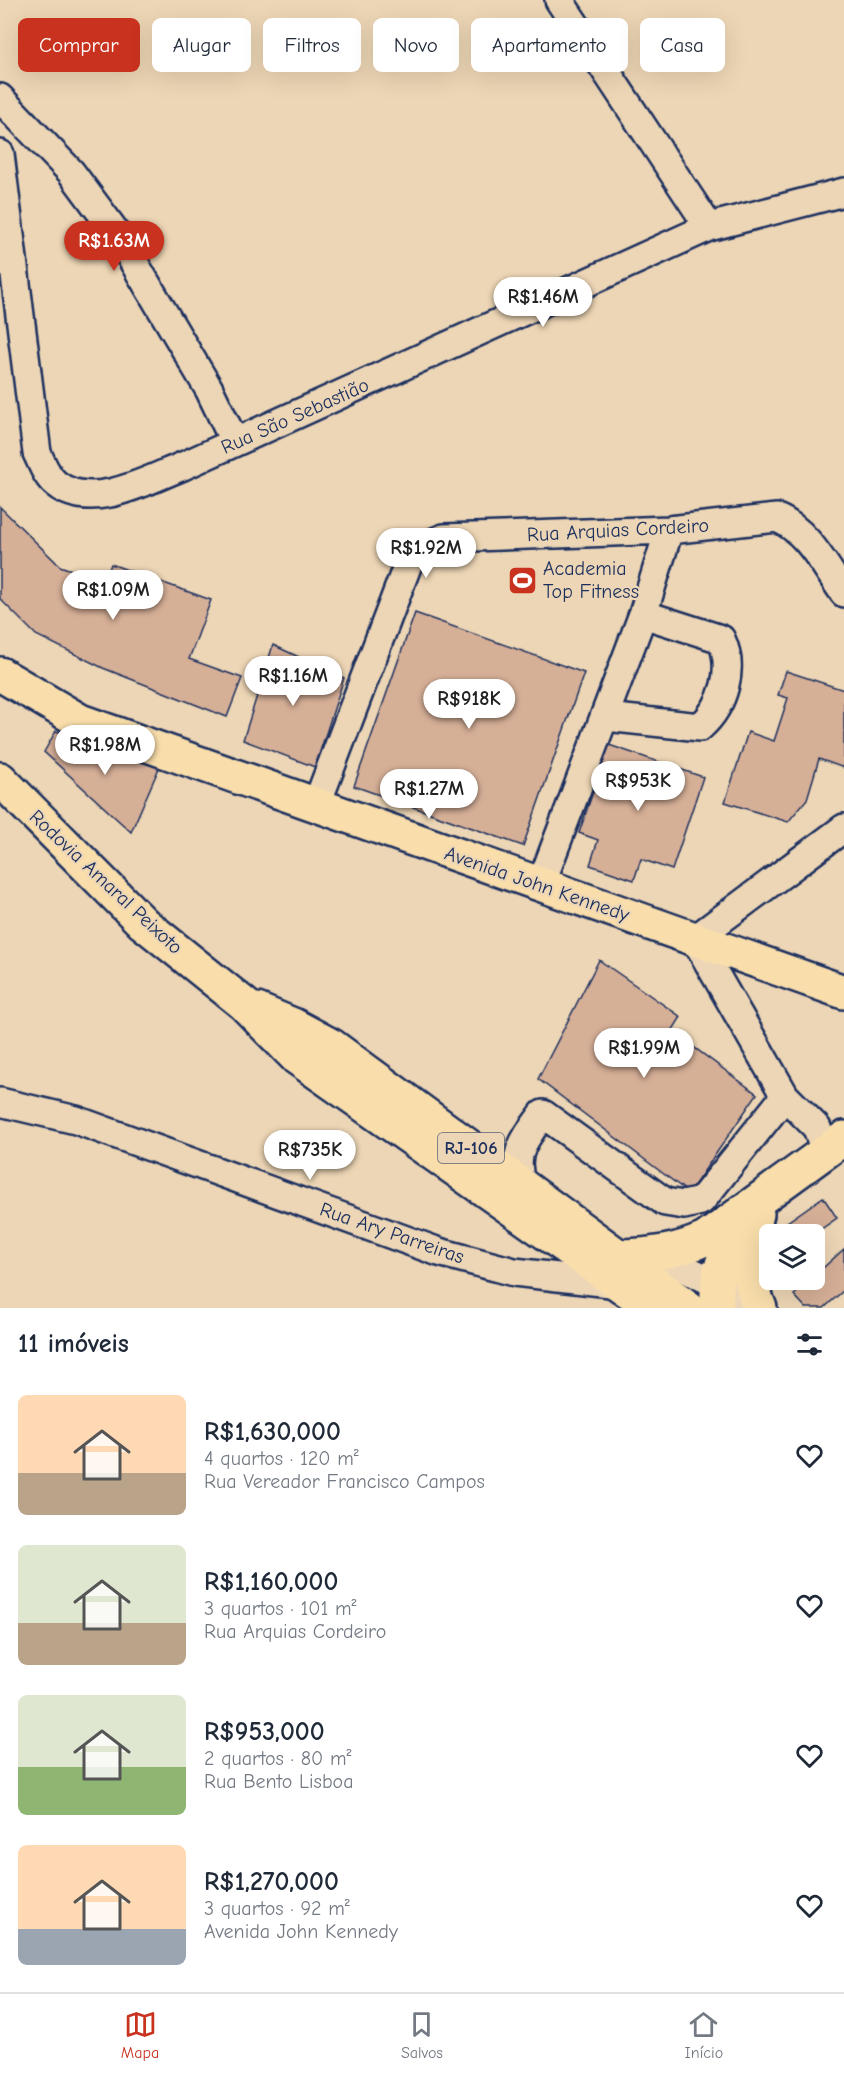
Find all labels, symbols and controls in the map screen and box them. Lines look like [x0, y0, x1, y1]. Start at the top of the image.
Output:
chip: Comprar [18, 18, 140, 72]
chip: Alugar [152, 18, 251, 72]
chip: Filtros [263, 18, 361, 72]
chip: Novo [373, 18, 459, 72]
chip: Apartamento [471, 18, 628, 72]
chip: Casa [640, 18, 725, 72]
pin: R$1.63M [59, 221, 169, 272]
text: R$1.63M [78, 229, 150, 252]
pin: R$1.46M [488, 277, 598, 328]
text: R$1.46M [507, 285, 579, 308]
street label: Rua São Sebastião [218, 373, 372, 459]
street label: Rua Arquias Cordeiro [526, 514, 710, 546]
pin: R$1.92M [371, 528, 481, 579]
text: R$1.92M [390, 536, 462, 559]
place label: Academia Top Fitness [543, 557, 639, 603]
sports icon: Academia Top Fitness [506, 564, 538, 596]
pin: R$1.09M [58, 570, 168, 621]
text: R$1.09M [76, 578, 150, 601]
pin: R$1.16M [238, 656, 348, 707]
text: R$1.16M [258, 664, 328, 687]
pin: R$918K [420, 679, 518, 730]
text: R$918K [437, 687, 501, 710]
pin: R$1.98M [50, 725, 160, 776]
text: R$1.98M [69, 733, 141, 756]
pin: R$953K [589, 761, 687, 812]
pin: R$1.27M [374, 769, 484, 820]
text: R$953K [605, 769, 671, 792]
text: R$1.27M [394, 777, 464, 800]
street label: Rodovia Amaral Peixoto [25, 805, 187, 959]
street label: Avenida John Kennedy [442, 842, 632, 926]
pin: R$1.99M [589, 1028, 699, 1079]
text: R$1.99M [608, 1036, 680, 1059]
pin: R$735K [261, 1130, 359, 1181]
road number: RJ-106 [438, 1133, 504, 1163]
text: R$735K [278, 1138, 342, 1161]
street label: Rua Ary Parreiras [317, 1198, 467, 1268]
map controls [759, 1224, 825, 1290]
button: layers [759, 1224, 825, 1290]
icon: filters [793, 1328, 826, 1361]
text: 11 imóveis [18, 1329, 129, 1359]
text: R$1,630,000 [204, 1417, 341, 1447]
icon: home [66, 1419, 138, 1491]
icon: heart [793, 1439, 826, 1472]
text: 4 quartos · 120 m² [204, 1447, 359, 1470]
text: Rua Vereador Francisco Campos [204, 1470, 485, 1493]
text: R$1,160,000 [204, 1567, 338, 1597]
icon: home [66, 1569, 138, 1641]
icon: heart [793, 1589, 826, 1622]
text: 3 quartos · 101 m² [204, 1597, 357, 1620]
text: Rua Arquias Cordeiro [204, 1620, 386, 1643]
text: R$953,000 [204, 1717, 325, 1747]
icon: home [66, 1719, 138, 1791]
icon: heart [793, 1739, 826, 1772]
text: 2 quartos · 80 m² [204, 1747, 351, 1770]
text: Rua Bento Lisboa [204, 1770, 353, 1793]
text: R$1,270,000 [204, 1867, 339, 1897]
icon: home [66, 1869, 138, 1941]
icon: heart [793, 1889, 826, 1922]
text: 3 quartos · 92 m² [204, 1897, 350, 1920]
text: Avenida John Kennedy [204, 1920, 398, 1943]
tab: Mapa [121, 2008, 159, 2062]
tab: Salvos [401, 2008, 443, 2062]
tab: Início [685, 2008, 723, 2062]

